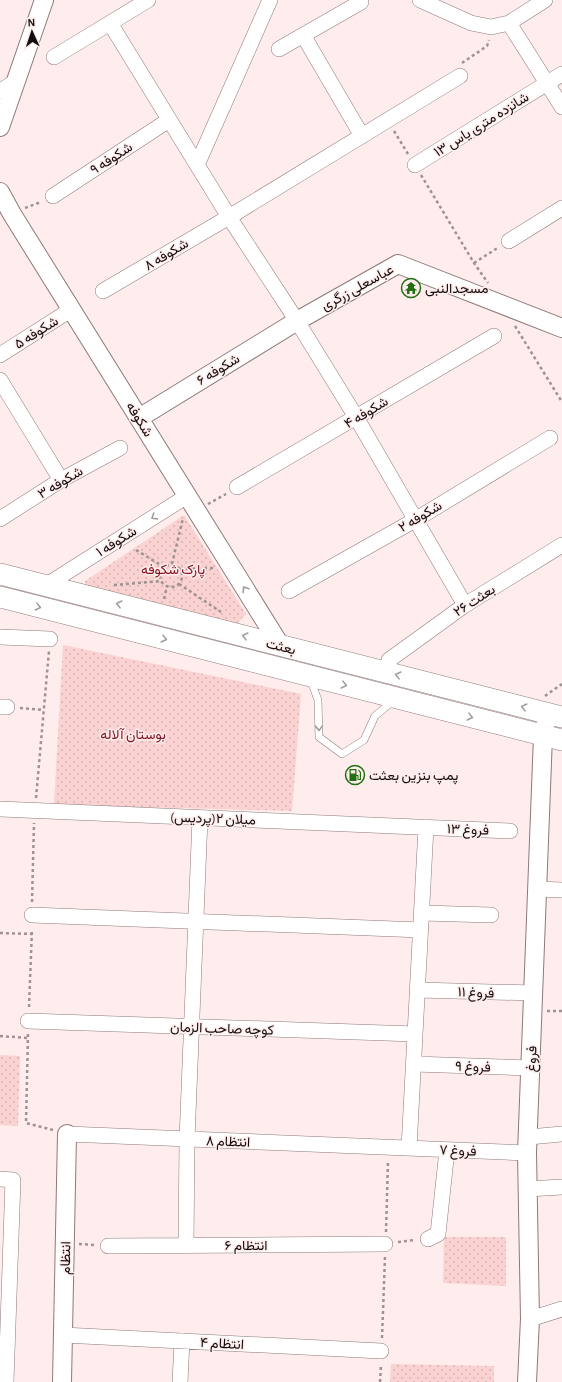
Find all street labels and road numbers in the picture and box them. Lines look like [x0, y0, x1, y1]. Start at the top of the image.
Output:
street label: شانزده متری یاس ۱۳ [432, 90, 532, 160]
street label: شکوفه ۹ [88, 140, 136, 178]
street label: شکوفه ۸ [142, 236, 191, 274]
street label: عباسعلی زرگری [318, 261, 396, 314]
street label: شکوفه ۵ [12, 314, 61, 353]
street label: شکوفه ۶ [195, 352, 243, 389]
street label: شکوفه ۴ [342, 394, 391, 432]
street label: شکوفه [122, 400, 155, 440]
street label: شکوفه ۳ [36, 464, 86, 502]
street label: شکوفه ۲ [396, 499, 445, 536]
street label: شکوفه ۱ [94, 524, 140, 560]
street label: بعثت ۲۶ [451, 582, 498, 620]
street label: بعثت [264, 637, 297, 658]
street label: میلان ۲(پردیس) [170, 811, 256, 829]
street label: فروغ ۱۳ [447, 822, 489, 841]
street label: فروغ ۱۱ [457, 985, 495, 1004]
street label: کوچه صاحب الزمان [170, 1020, 274, 1040]
street label: فروغ [525, 1046, 542, 1073]
street label: فروغ ۹ [455, 1059, 491, 1078]
street label: انتظام ۸ [206, 1134, 250, 1151]
street label: فروغ ۷ [439, 1143, 477, 1162]
street label: انتظام ۶ [225, 1239, 267, 1254]
street label: انتظام [59, 1241, 74, 1275]
street label: انتظام ۴ [200, 1336, 244, 1353]

